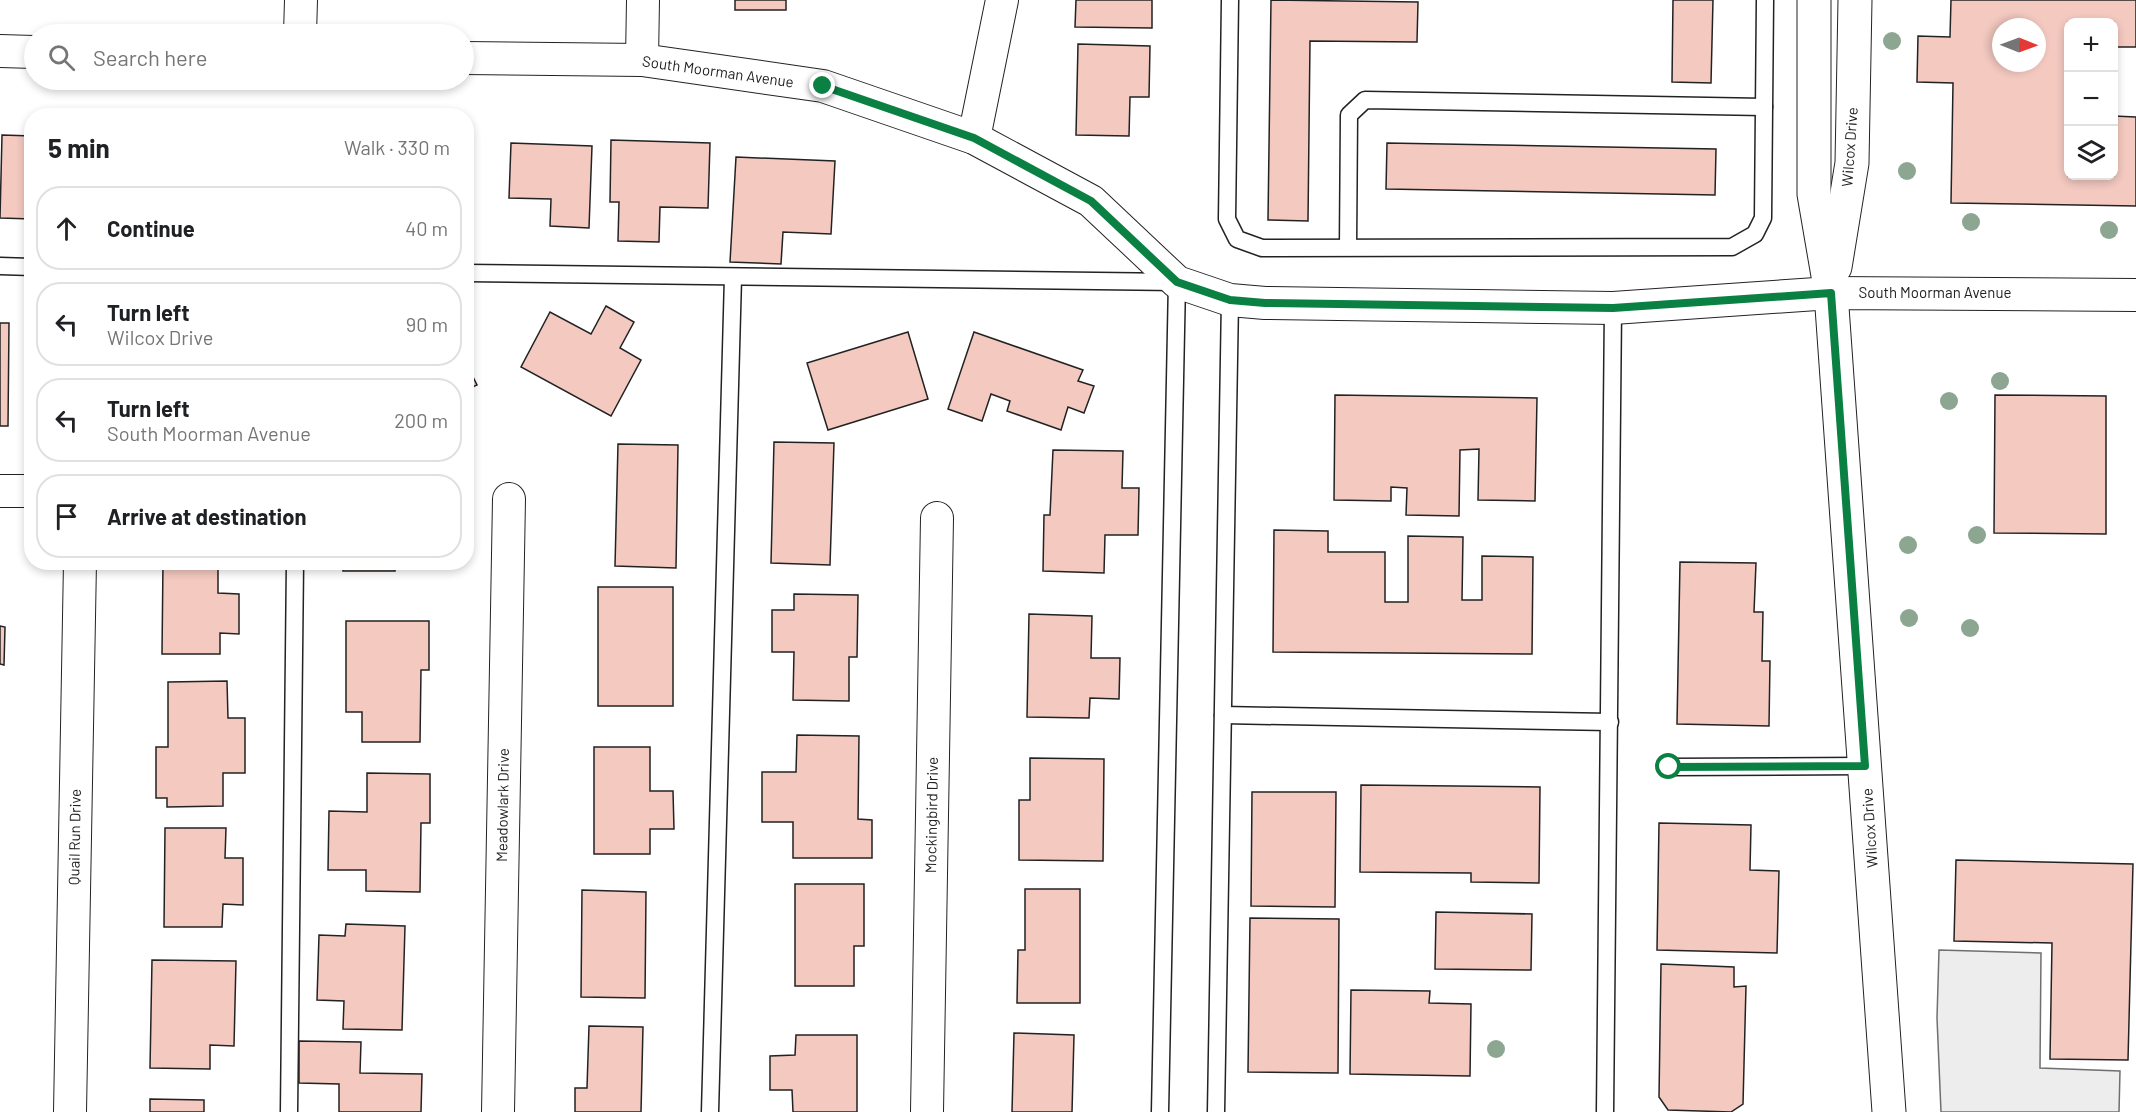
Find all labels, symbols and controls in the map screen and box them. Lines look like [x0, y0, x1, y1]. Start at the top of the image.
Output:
north arrow [1992, 18, 2046, 72]
map controls [2064, 18, 2118, 180]
button: + [2064, 18, 2118, 72]
search box [24, 24, 474, 90]
icon: search [45, 41, 78, 74]
text: Search here [93, 44, 207, 70]
street label: South Moorman Avenue [641, 51, 795, 91]
route end [809, 72, 835, 98]
button: − [2064, 72, 2118, 126]
street label: Wilcox Drive [1837, 107, 1861, 187]
button: layers [2064, 126, 2118, 180]
text: 5 min [48, 132, 110, 163]
text: Walk · 330 m [344, 135, 450, 159]
icon: ahead [50, 212, 83, 245]
text: Continue [107, 215, 195, 241]
text: 40 m [405, 216, 448, 240]
street label: South Moorman Avenue [1859, 283, 2011, 301]
text: Turn left [107, 299, 190, 325]
icon: left [50, 308, 83, 341]
text: 90 m [406, 312, 448, 336]
text: Wilcox Drive [107, 325, 213, 349]
text: Turn left [107, 395, 190, 421]
icon: left [50, 404, 83, 437]
text: 200 m [394, 408, 448, 432]
text: South Moorman Avenue [107, 421, 311, 445]
icon: arrive [50, 500, 83, 533]
text: Arrive at destination [107, 503, 306, 529]
street label: Meadowlark Drive [492, 748, 512, 862]
route start [1655, 753, 1681, 779]
street label: Mockingbird Drive [921, 757, 941, 873]
street label: Wilcox Drive [1857, 788, 1881, 868]
street label: Quail Run Drive [64, 789, 84, 885]

